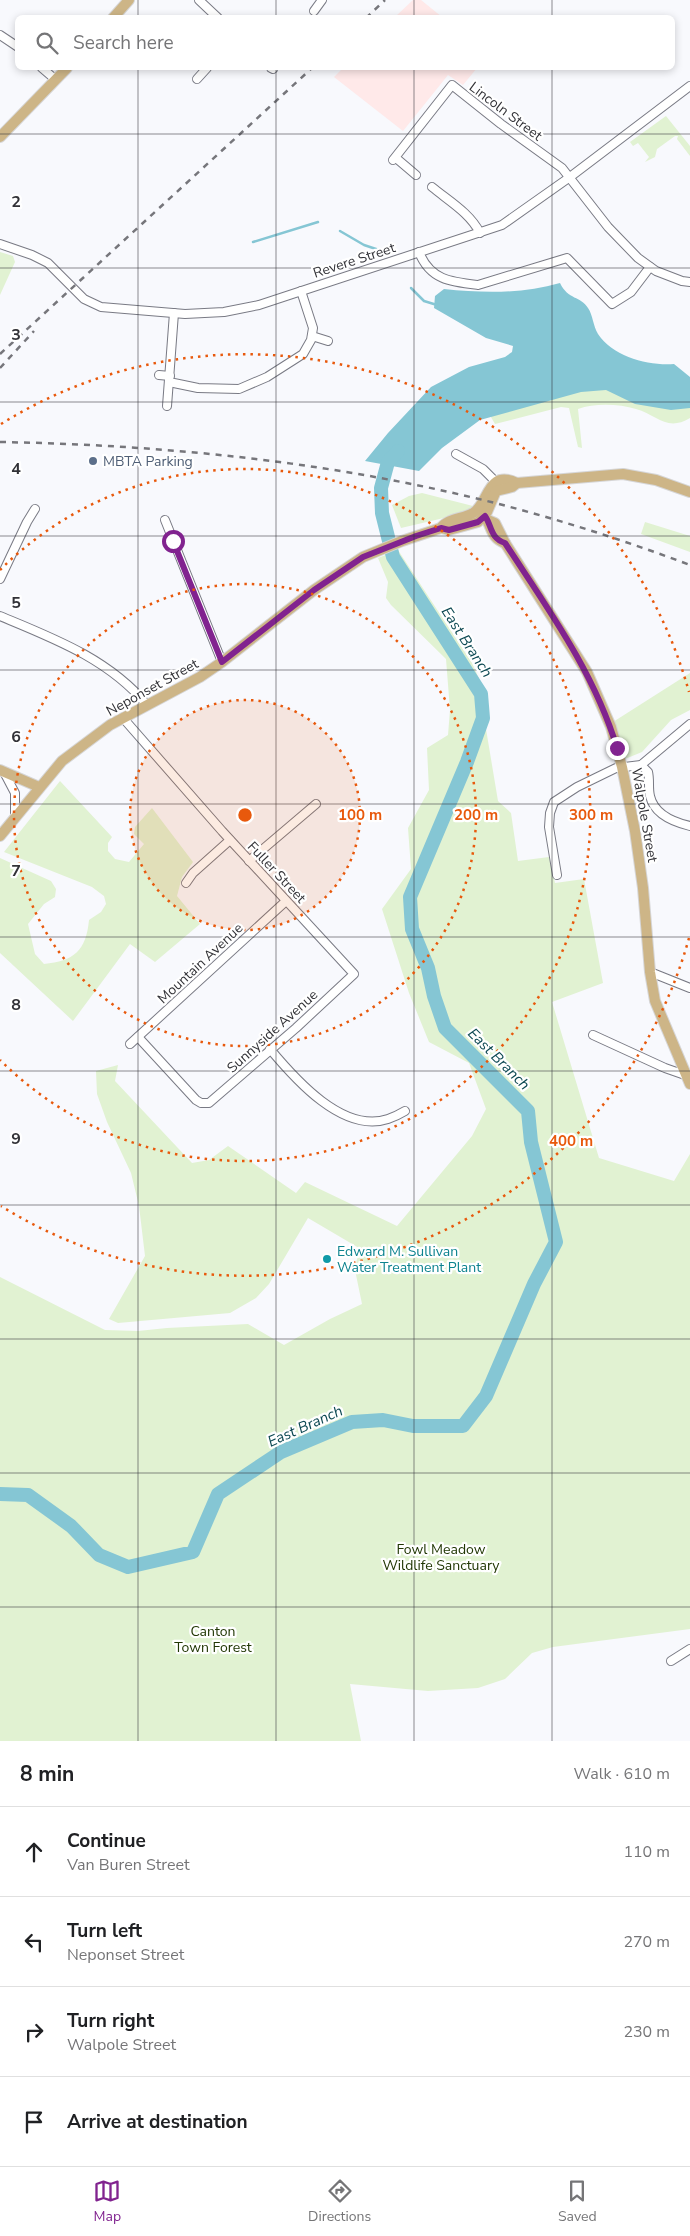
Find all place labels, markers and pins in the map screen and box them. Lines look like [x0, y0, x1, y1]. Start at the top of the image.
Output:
place label: MBTA Parking [103, 452, 193, 471]
marker: MBTA Parking [87, 455, 99, 467]
centre of rings [236, 806, 254, 824]
place label: Edward M. Sullivan Water Treatment Plant [337, 1242, 481, 1277]
marker: Edward M. Sullivan Water Treatment Plant [321, 1253, 333, 1265]

